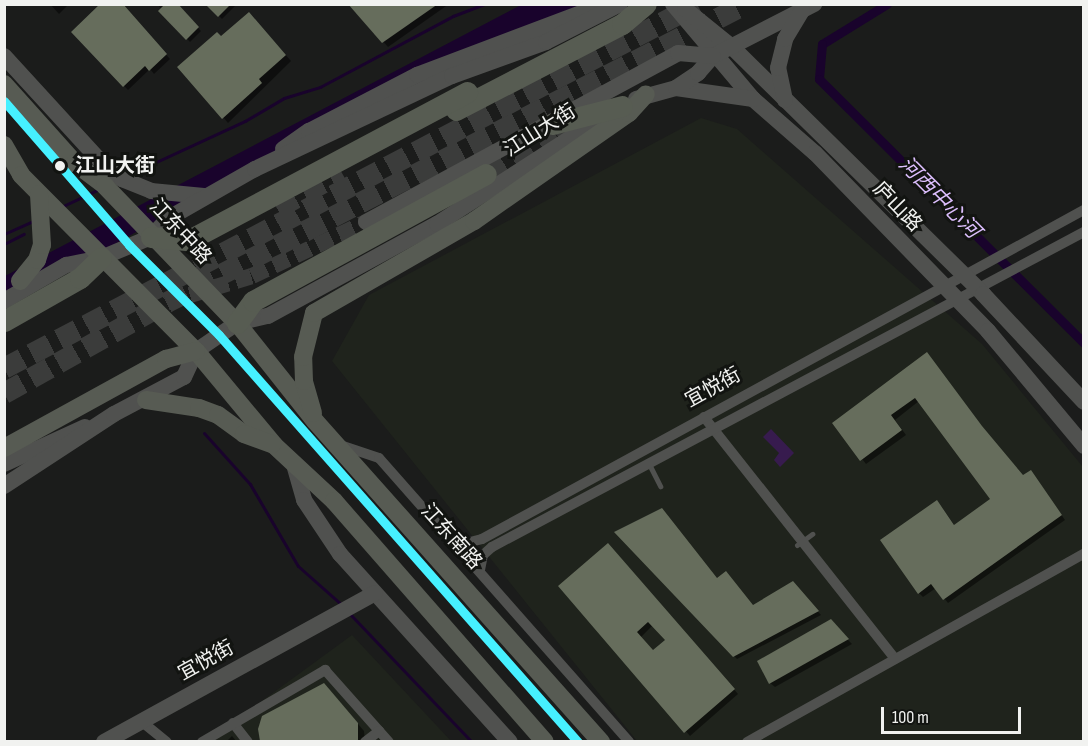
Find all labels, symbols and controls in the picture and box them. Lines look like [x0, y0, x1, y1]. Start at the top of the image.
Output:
street label: 江山大街 [500, 100, 580, 162]
water label: 河西中心河 [893, 152, 985, 244]
place label: 江山大街 [75, 154, 155, 178]
marker: 江山大街 [50, 156, 70, 176]
street label: 庐山路 [868, 177, 926, 237]
street label: 江东中路 [144, 195, 216, 269]
street label: 宜悦街 [681, 363, 745, 413]
street label: 江东南路 [415, 499, 487, 575]
street label: 宜悦街 [174, 636, 238, 686]
scale bar [884, 695, 1024, 733]
text: 100 m [892, 707, 929, 728]

